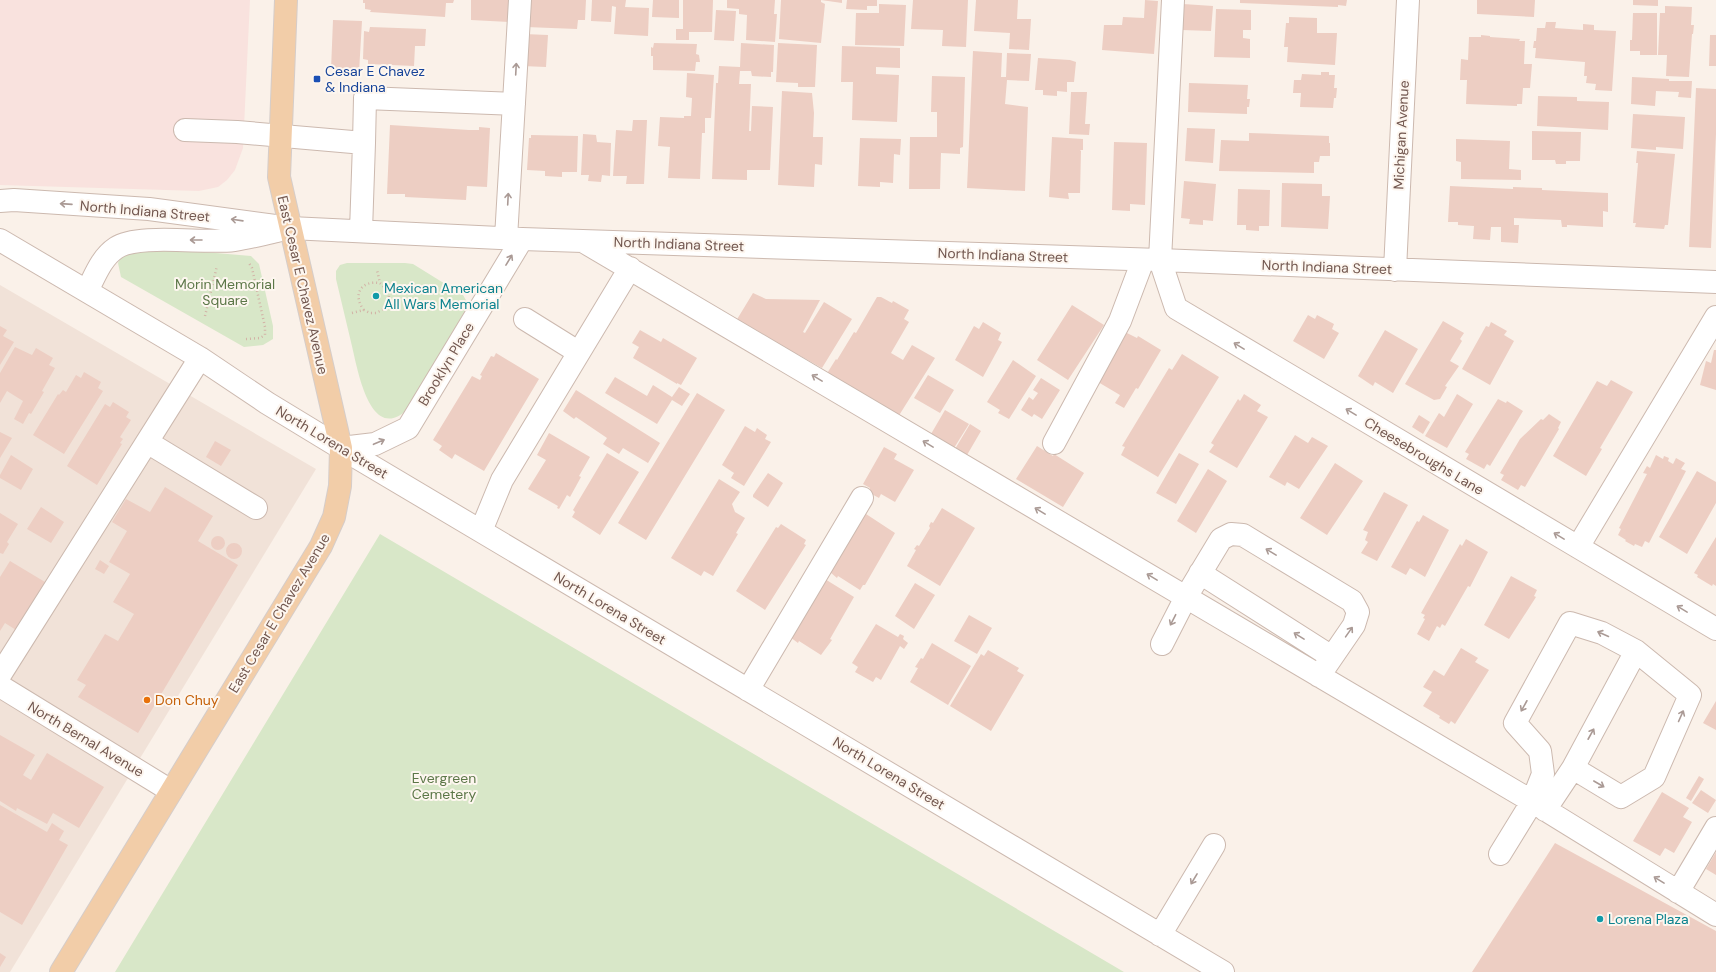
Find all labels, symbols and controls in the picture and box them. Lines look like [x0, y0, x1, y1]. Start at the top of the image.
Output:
place label: Cesar E Chavez & Indiana [325, 62, 425, 96]
one-way arrow [512, 63, 519, 76]
marker: Cesar E Chavez & Indiana [312, 74, 322, 84]
street label: Michigan Avenue [1389, 80, 1413, 190]
one-way arrow [505, 193, 512, 206]
street label: East Cesar E Chavez Avenue [274, 194, 332, 376]
street label: North Indiana Street [79, 196, 211, 226]
one-way arrow [60, 200, 73, 207]
one-way arrow [231, 216, 244, 224]
street label: North Indiana Street [613, 233, 745, 255]
one-way arrow [190, 236, 203, 244]
street label: North Indiana Street [937, 244, 1069, 266]
one-way arrow [505, 255, 513, 266]
street label: North Indiana Street [1261, 256, 1393, 278]
park label: Morin Memorial Square [175, 275, 275, 309]
place label: Mexican American All Wars Memorial [384, 279, 503, 313]
marker: Mexican American All Wars Memorial [371, 291, 381, 301]
street label: Brooklyn Place [414, 319, 478, 409]
one-way arrow [1233, 341, 1245, 349]
one-way arrow [812, 374, 823, 382]
street label: North Lorena Street [273, 401, 391, 483]
one-way arrow [1346, 408, 1357, 416]
street label: Cheesebroughs Lane [1361, 413, 1487, 499]
one-way arrow [372, 437, 384, 445]
one-way arrow [922, 440, 934, 448]
one-way arrow [1034, 506, 1046, 514]
street label: East Cesar E Chavez Avenue [224, 530, 334, 696]
one-way arrow [1553, 531, 1565, 539]
one-way arrow [1265, 547, 1277, 555]
street label: North Lorena Street [551, 567, 669, 649]
one-way arrow [1147, 573, 1158, 581]
one-way arrow [1676, 605, 1688, 613]
one-way arrow [1169, 614, 1177, 626]
one-way arrow [1345, 627, 1353, 638]
one-way arrow [1598, 630, 1610, 638]
one-way arrow [1294, 632, 1305, 640]
place label: Don Chuy [155, 691, 219, 709]
marker: Don Chuy [142, 695, 152, 705]
street label: North Bernal Avenue [25, 697, 147, 781]
one-way arrow [1520, 700, 1528, 712]
one-way arrow [1678, 711, 1685, 723]
one-way arrow [1588, 728, 1596, 740]
street label: North Lorena Street [830, 732, 948, 814]
park label: Evergreen Cemetery [412, 769, 476, 803]
one-way arrow [1593, 780, 1605, 788]
one-way arrow [1189, 873, 1197, 885]
one-way arrow [1654, 876, 1665, 884]
place label: Lorena Plaza [1608, 910, 1689, 928]
marker: Lorena Plaza [1595, 914, 1605, 924]

